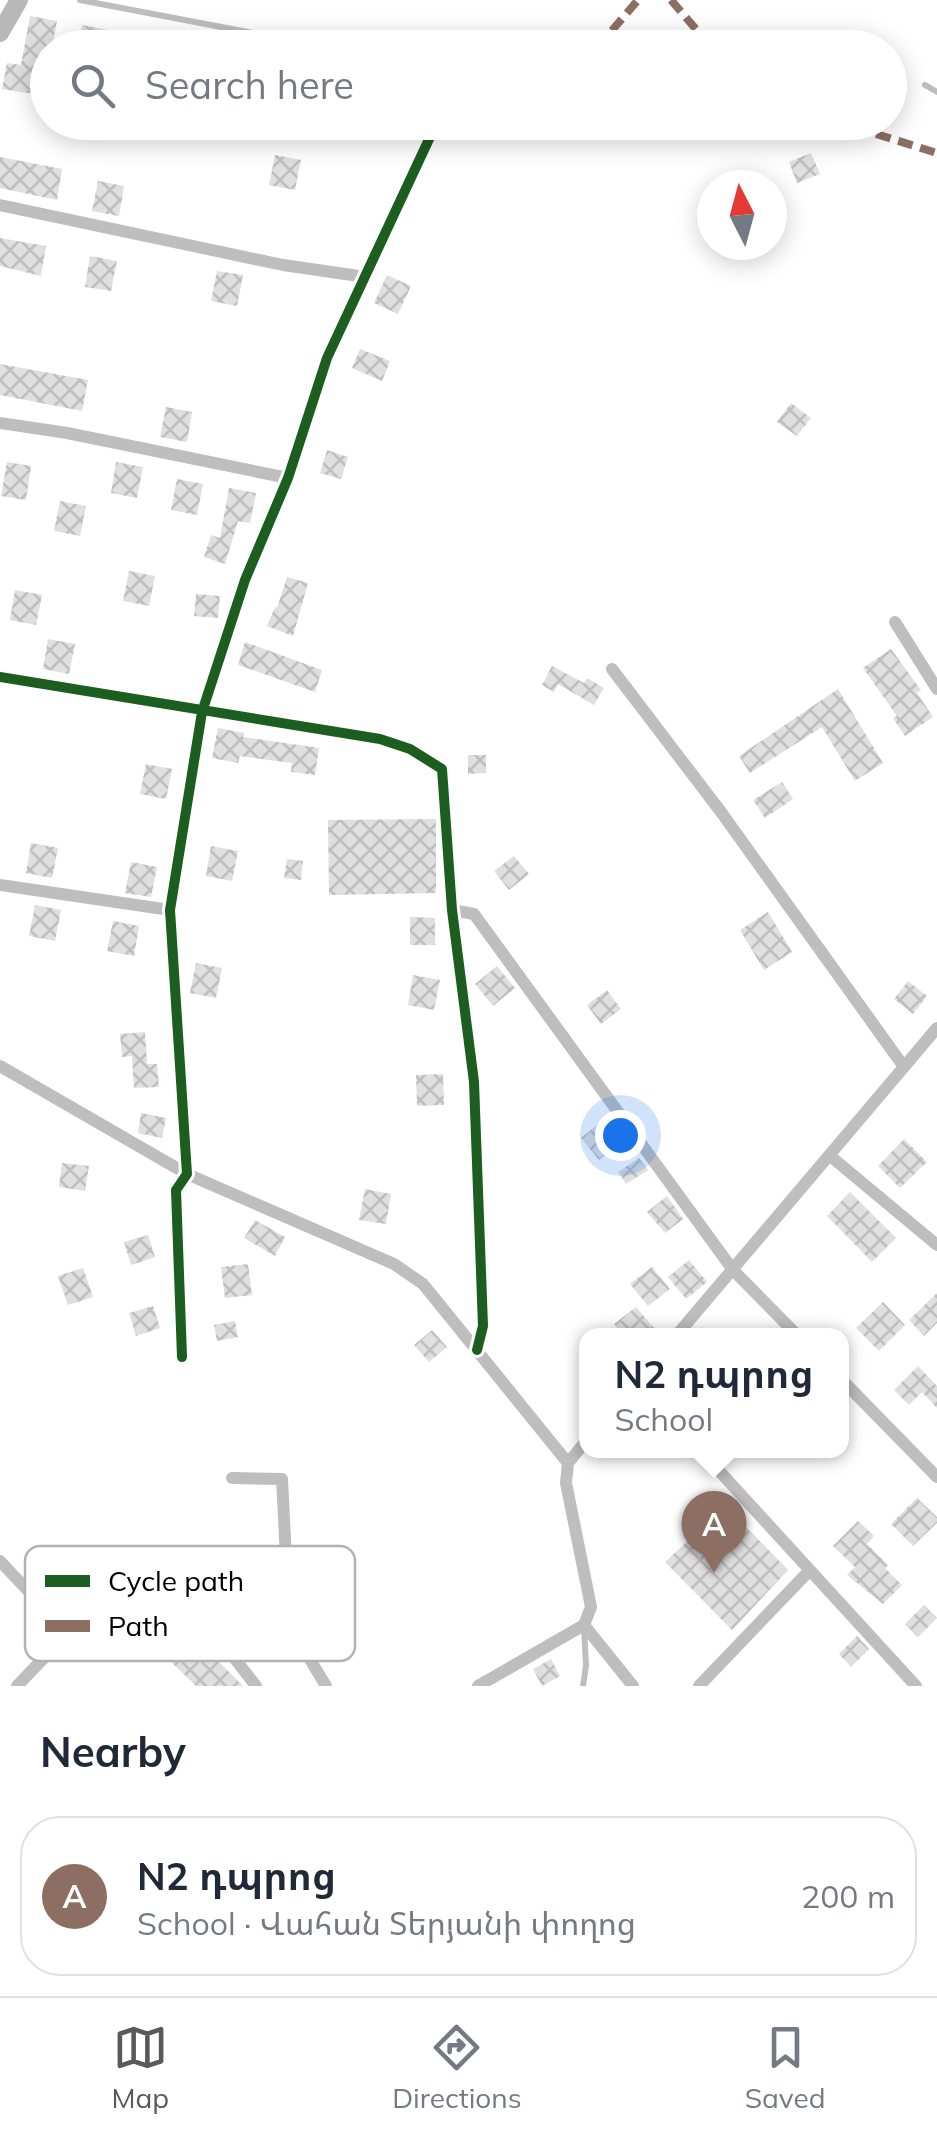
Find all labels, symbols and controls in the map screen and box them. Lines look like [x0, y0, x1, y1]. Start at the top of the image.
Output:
search box [30, 30, 907, 140]
icon: search [65, 58, 120, 113]
text: Search here [145, 61, 354, 109]
north arrow [697, 170, 787, 260]
your location [595, 1110, 646, 1161]
popup [579, 1328, 849, 1458]
text: N2 դպրոց [614, 1350, 814, 1398]
text: School [614, 1399, 713, 1439]
pin: A [682, 1490, 746, 1573]
legend [25, 1546, 355, 1661]
text: Cycle path [108, 1563, 244, 1598]
text: Path [108, 1608, 169, 1643]
text: Nearby [40, 1725, 186, 1778]
text: N2 դպրոց [137, 1852, 336, 1900]
text: A [62, 1876, 87, 1916]
text: 200 m [801, 1876, 895, 1916]
text: School · Վահան Տերյանի փողոց [137, 1903, 636, 1943]
tab: Map [112, 2020, 169, 2115]
tab: Directions [392, 2020, 522, 2115]
tab: Saved [745, 2020, 825, 2115]

